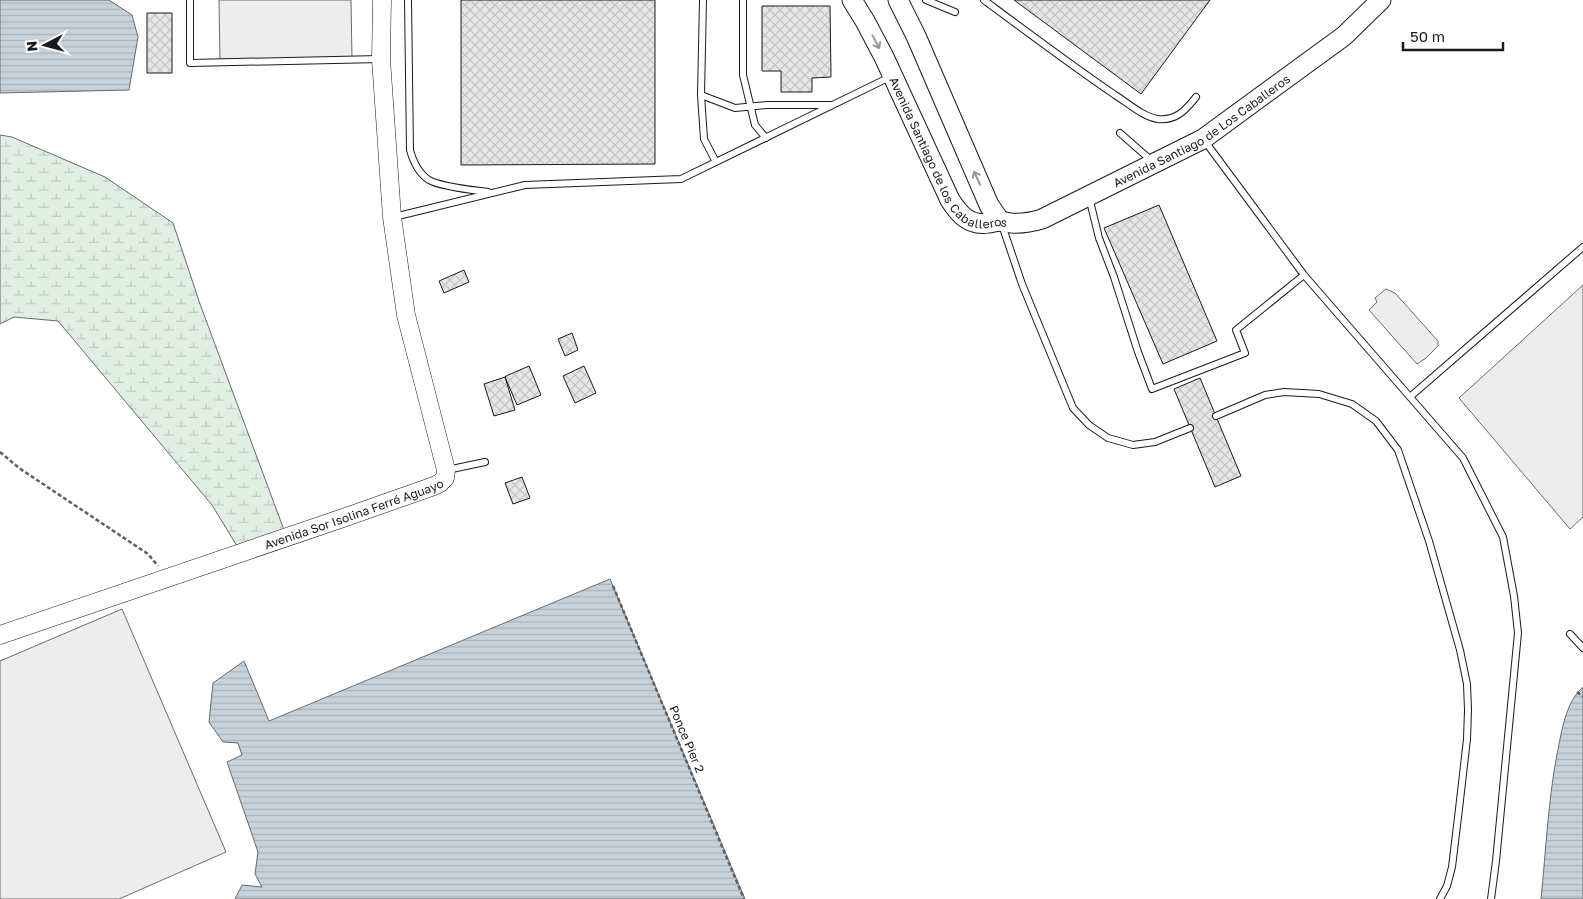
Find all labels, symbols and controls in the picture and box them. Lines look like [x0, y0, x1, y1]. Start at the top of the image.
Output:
north arrow [20, 20, 70, 70]
scale bar [1403, 20, 1503, 52]
text: 50 m [1410, 27, 1445, 45]
one-way arrow [872, 34, 881, 49]
text: N [23, 40, 41, 53]
street label: Avenida Santiago de Los Caballeros [1110, 71, 1293, 190]
street label: Avenida Santiago de los Caballeros [887, 74, 1009, 231]
one-way arrow [972, 171, 981, 186]
street label: Avenida Sor Isolina Ferré Aguayo [262, 475, 446, 552]
street label: Ponce Pier 2 [666, 703, 708, 775]

